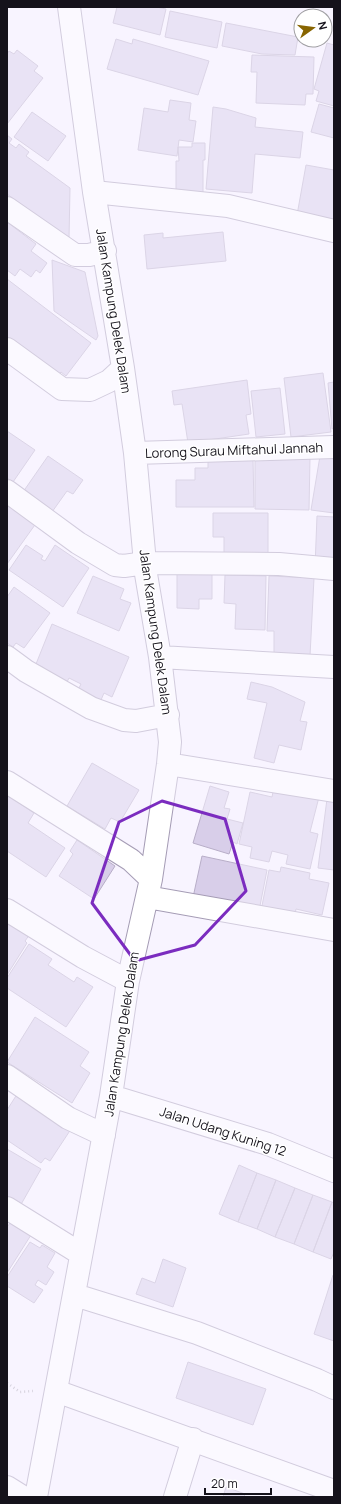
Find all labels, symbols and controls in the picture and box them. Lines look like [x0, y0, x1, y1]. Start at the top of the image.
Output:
north arrow [293, 8, 333, 48]
text: N [315, 20, 331, 31]
street label: Jalan Kampung Delek Dalam [92, 227, 136, 395]
street label: Lorong Surau Miftahul Jannah [145, 438, 323, 462]
street label: Jalan Kampung Delek Dalam [136, 548, 176, 716]
street label: Jalan Kampung Delek Dalam [99, 950, 143, 1118]
street label: Jalan Udang Kuning 12 [157, 1102, 289, 1160]
scale bar [205, 1470, 271, 1496]
text: 20 m [211, 1475, 238, 1492]

